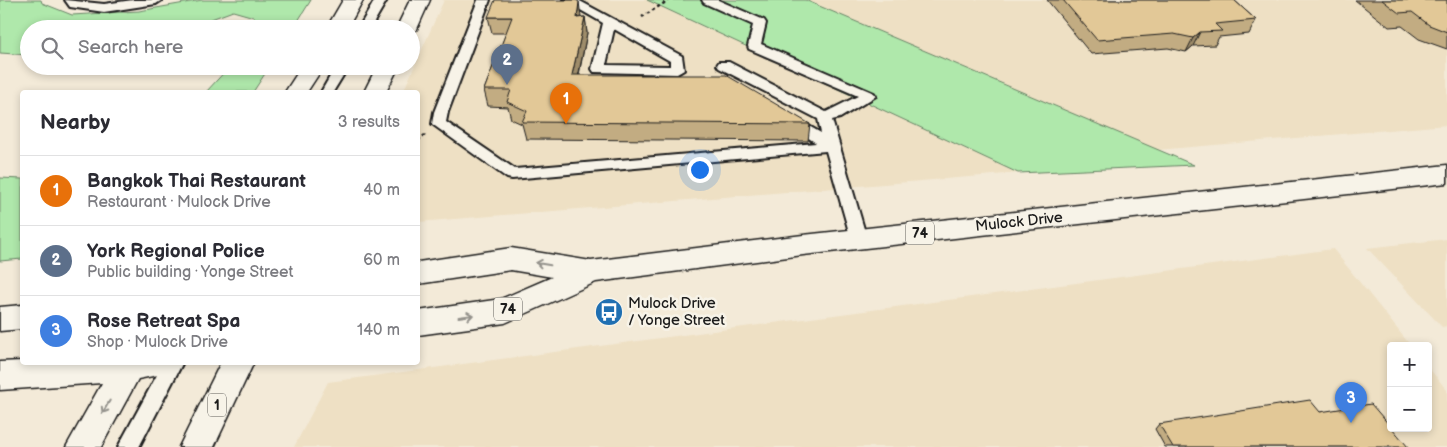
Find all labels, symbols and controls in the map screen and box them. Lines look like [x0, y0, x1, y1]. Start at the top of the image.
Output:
search box [20, 20, 420, 75]
icon: search [38, 34, 66, 62]
text: Search here [78, 36, 183, 59]
pin: 2 [491, 44, 523, 85]
pin: 1 [550, 83, 582, 124]
text: Nearby [40, 110, 110, 135]
text: 3 results [338, 113, 400, 132]
your location [687, 157, 713, 183]
text: Bangkok Thai Restaurant [87, 170, 306, 193]
text: 1 [53, 181, 59, 200]
text: 40 m [363, 181, 400, 200]
text: Restaurant · Mulock Drive [87, 193, 271, 212]
street label: Mulock Drive [974, 208, 1064, 236]
road number: 74 [906, 222, 934, 244]
text: York Regional Police [87, 240, 265, 263]
text: 2 [51, 251, 61, 270]
text: 60 m [363, 251, 400, 270]
one-way arrow [535, 259, 551, 269]
text: Public building · Yonge Street [87, 263, 293, 282]
place label: Mulock Drive / Yonge Street [628, 294, 725, 330]
bus stop icon: Mulock Drive / Yonge Street [594, 297, 624, 327]
road number: 74 [494, 298, 522, 320]
text: Rose Retreat Spa [87, 310, 240, 333]
one-way arrow [457, 311, 473, 321]
text: 3 [51, 321, 61, 340]
text: 140 m [357, 321, 400, 340]
text: Shop · Mulock Drive [87, 333, 228, 352]
map controls [1387, 342, 1432, 432]
button: + [1387, 342, 1432, 387]
pin: 3 [1335, 382, 1367, 423]
button: − [1387, 387, 1432, 432]
road number: 1 [208, 394, 226, 416]
one-way arrow [101, 399, 110, 414]

